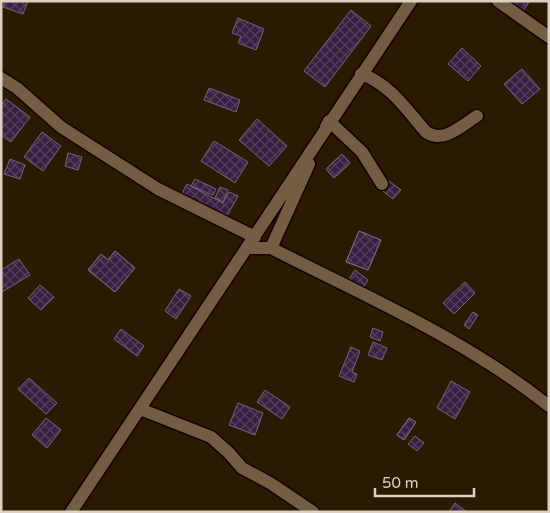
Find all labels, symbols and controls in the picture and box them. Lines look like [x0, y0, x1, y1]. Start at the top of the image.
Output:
scale bar [375, 466, 474, 498]
text: 50 m [382, 474, 419, 492]

